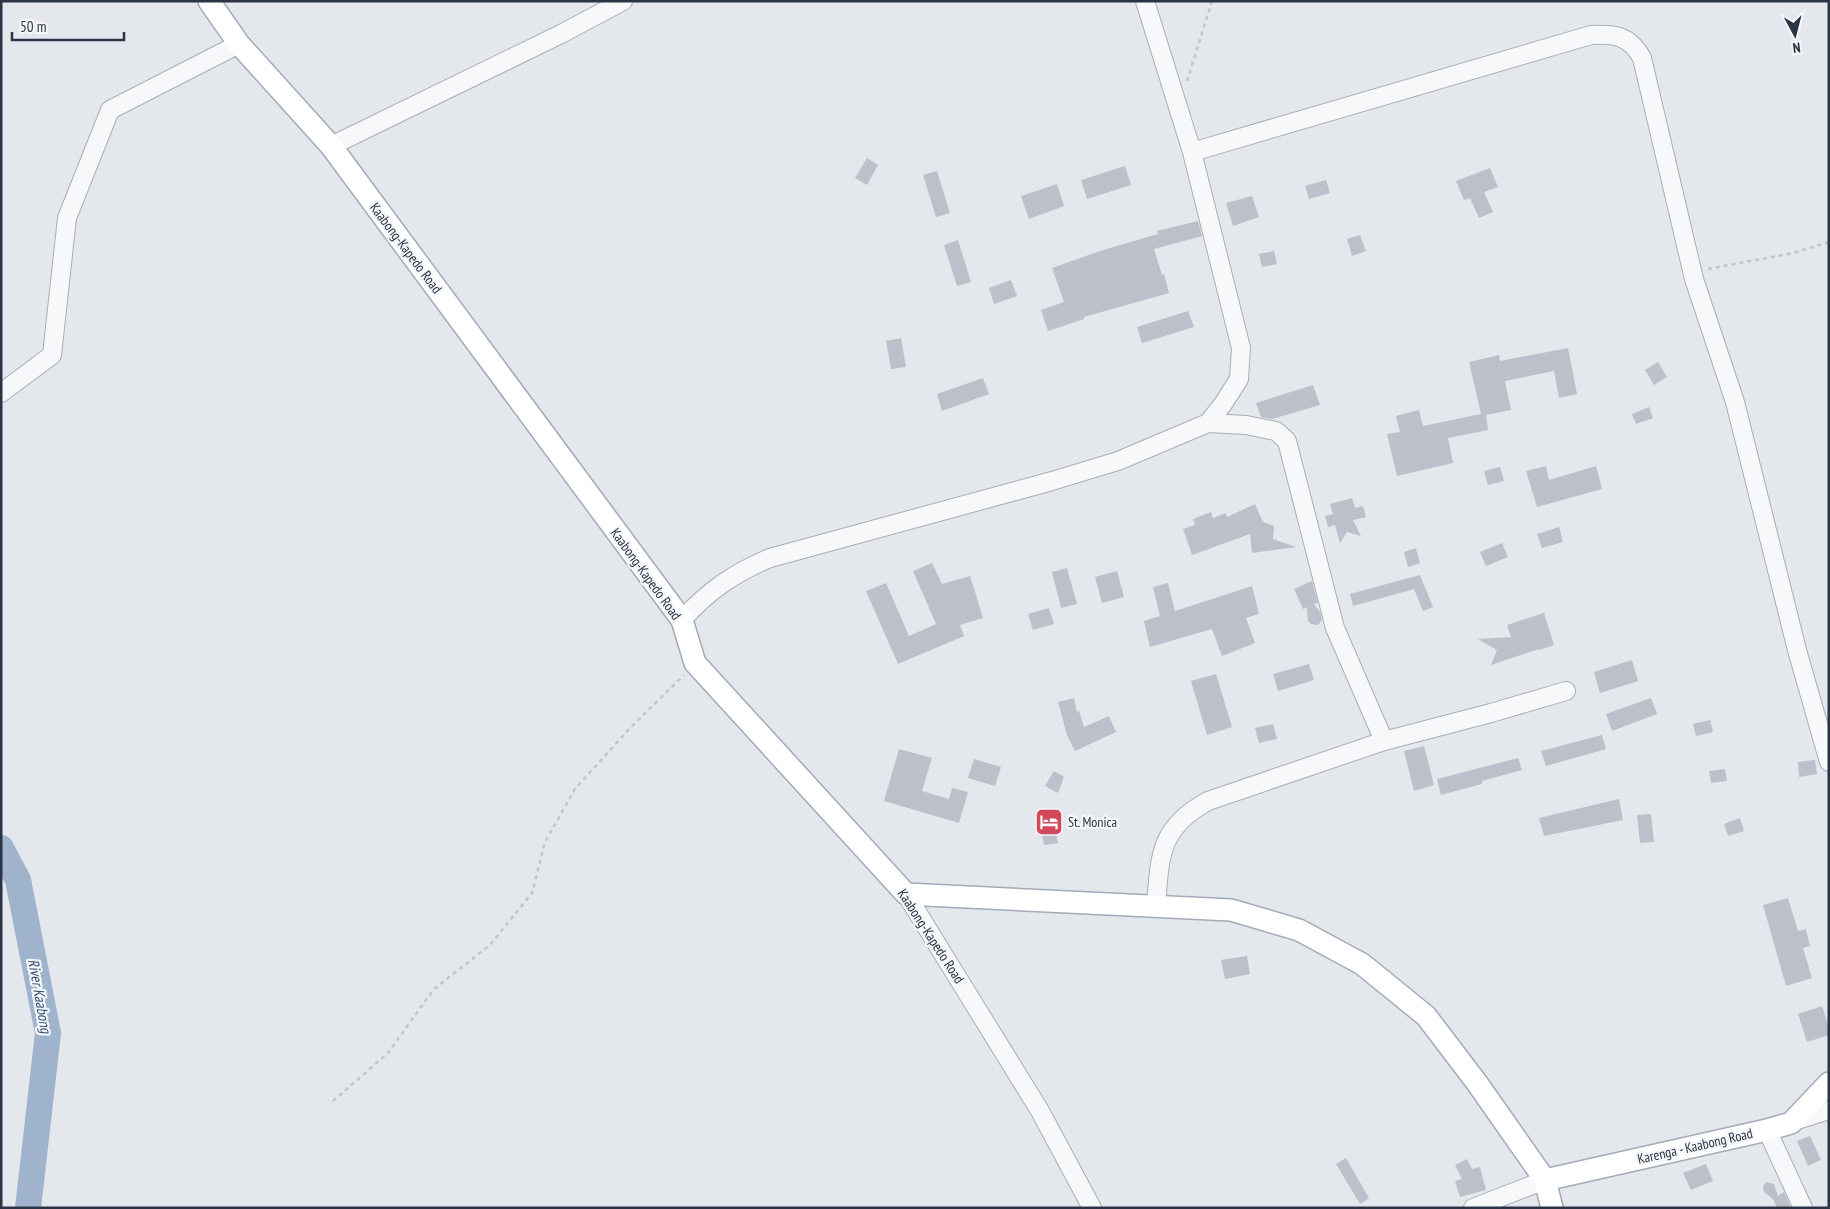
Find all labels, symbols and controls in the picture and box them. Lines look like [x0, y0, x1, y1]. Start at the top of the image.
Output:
scale bar [12, 10, 125, 42]
north arrow [1770, 10, 1820, 60]
text: 50 m [20, 17, 46, 36]
text: N [1792, 39, 1801, 57]
street label: Kaabong-Kapedo Road [366, 199, 446, 297]
street label: Kaabong-Kapedo Road [607, 525, 685, 623]
hotel icon: St. Monica [1034, 807, 1064, 837]
place label: St. Monica [1068, 813, 1117, 831]
street label: Kaabong-Kapedo Road [894, 885, 968, 987]
water label: River Kaabong [24, 957, 56, 1036]
street label: Karenga - Kaabong Road [1636, 1124, 1754, 1168]

